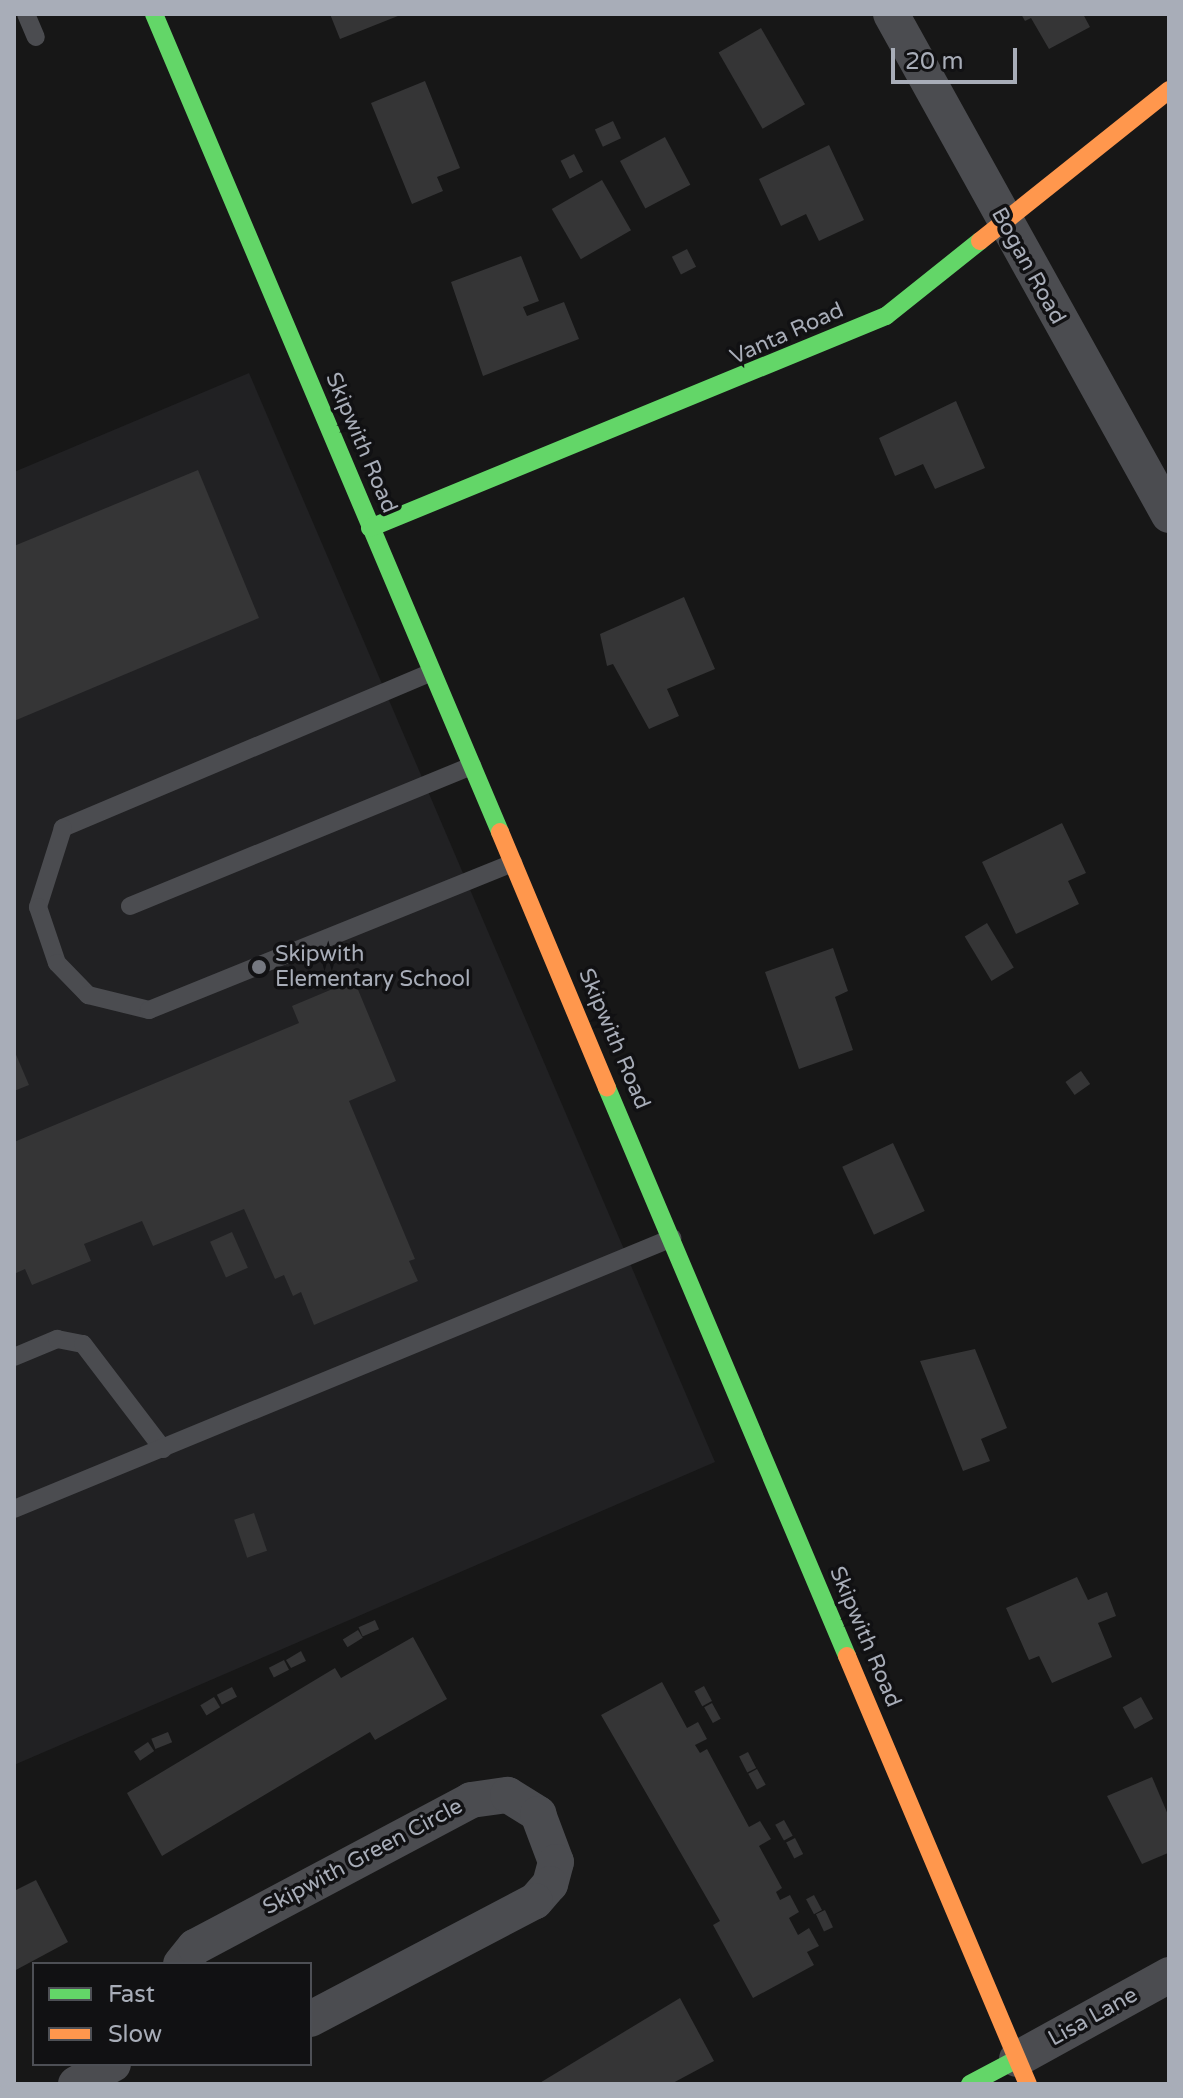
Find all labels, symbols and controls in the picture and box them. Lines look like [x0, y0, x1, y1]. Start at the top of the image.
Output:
scale bar [895, 32, 1021, 82]
text: 20 m [905, 47, 963, 76]
street label: Bogan Road [985, 203, 1071, 329]
street label: Vanta Road [726, 297, 848, 371]
street label: Skipwith Road [319, 369, 403, 517]
place label: Skipwith Elementary School [275, 941, 470, 992]
marker: Skipwith Elementary School [250, 958, 268, 976]
street label: Skipwith Road [572, 965, 656, 1113]
street label: Skipwith Road [823, 1563, 907, 1711]
street label: Skipwith Green Circle [259, 1793, 467, 1921]
legend [32, 1962, 312, 2066]
text: Fast [108, 1980, 155, 2009]
street label: Lisa Lane [1044, 1982, 1142, 2052]
text: Slow [108, 2020, 162, 2049]

